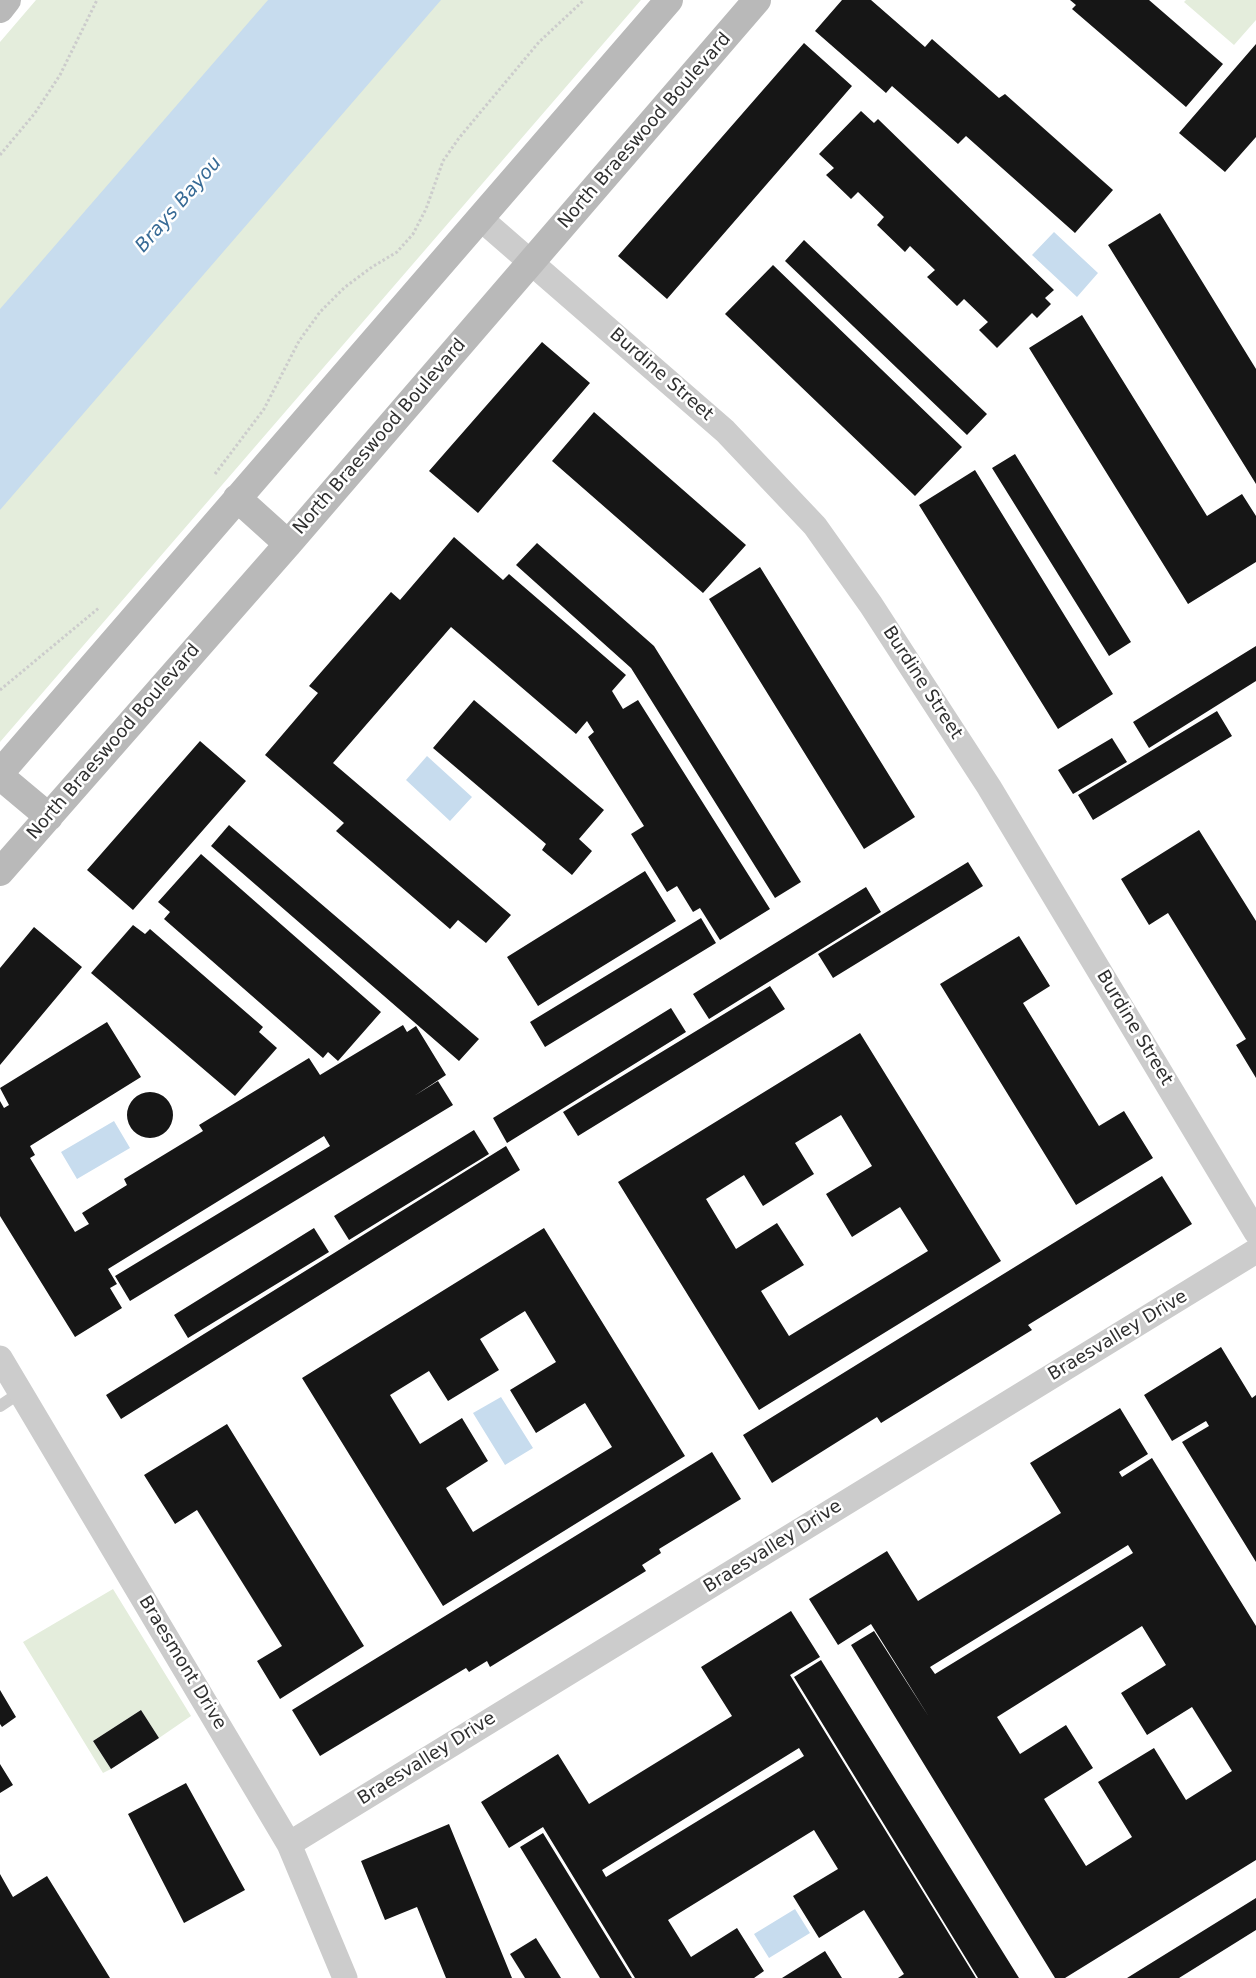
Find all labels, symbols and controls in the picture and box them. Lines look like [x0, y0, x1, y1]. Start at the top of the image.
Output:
street label: North Braeswood Boulevard [554, 29, 736, 233]
water label: Brays Bayou [131, 153, 227, 257]
street label: Burdine Street [605, 324, 717, 426]
street label: North Braeswood Boulevard [289, 335, 471, 539]
street label: Burdine Street [877, 623, 967, 743]
street label: North Braeswood Boulevard [23, 640, 205, 844]
street label: Burdine Street [1091, 967, 1177, 1089]
street label: Braesvalley Drive [1045, 1286, 1191, 1386]
street label: Braesvalley Drive [700, 1496, 846, 1598]
street label: Braesmont Drive [134, 1592, 230, 1734]
street label: Braesvalley Drive [354, 1708, 500, 1810]

